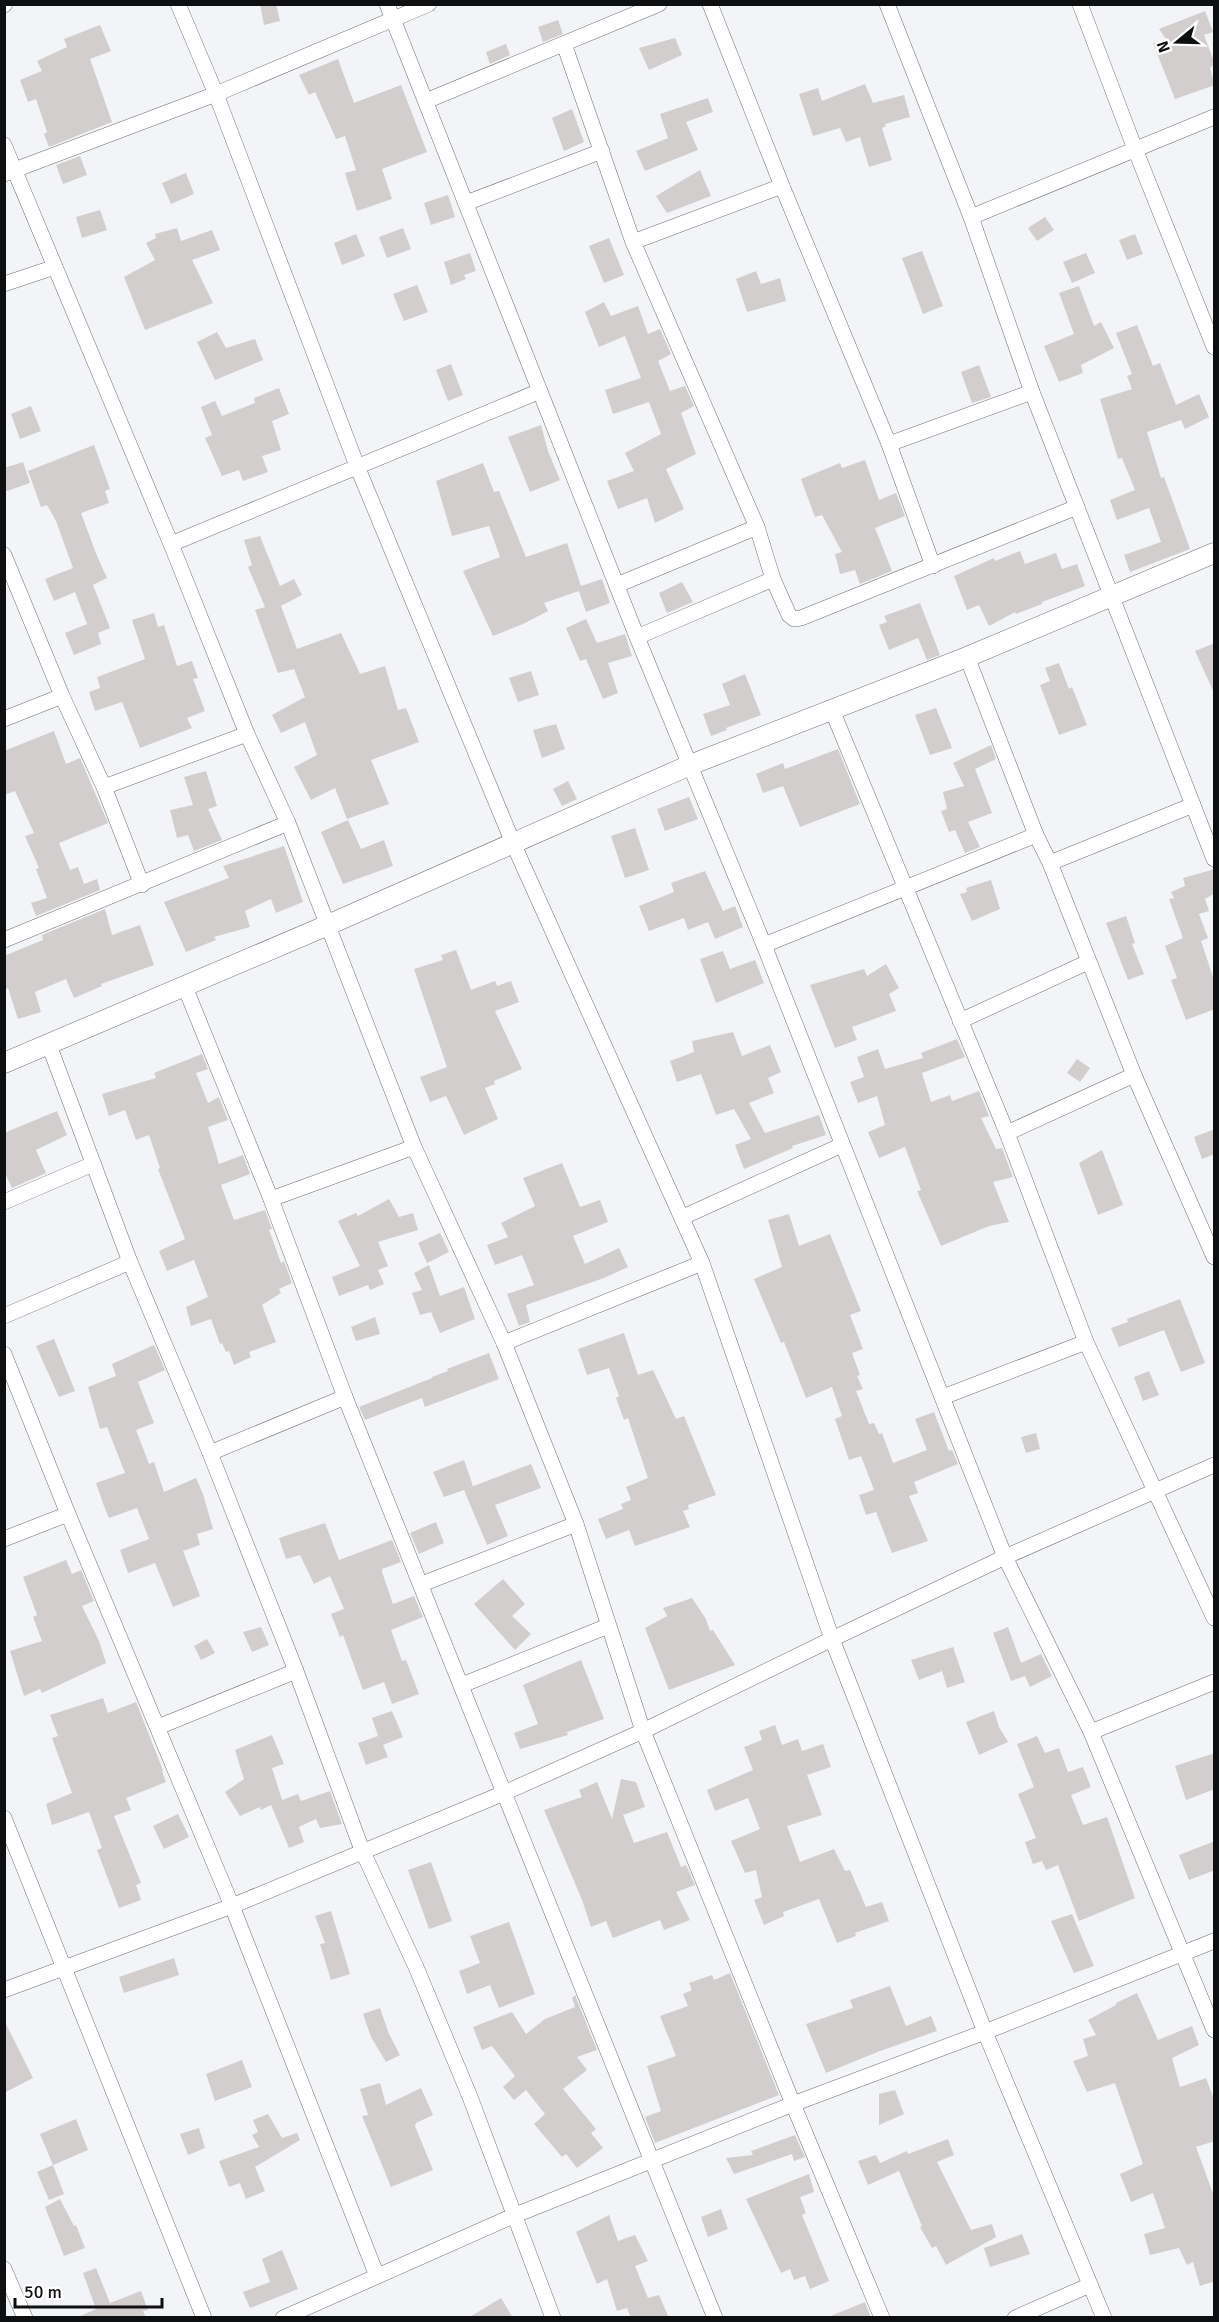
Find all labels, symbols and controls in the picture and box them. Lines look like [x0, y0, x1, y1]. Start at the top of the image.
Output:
north arrow [1147, 12, 1207, 72]
text: N [1152, 38, 1175, 55]
scale bar [15, 2271, 162, 2309]
text: 50 m [24, 2281, 62, 2303]

